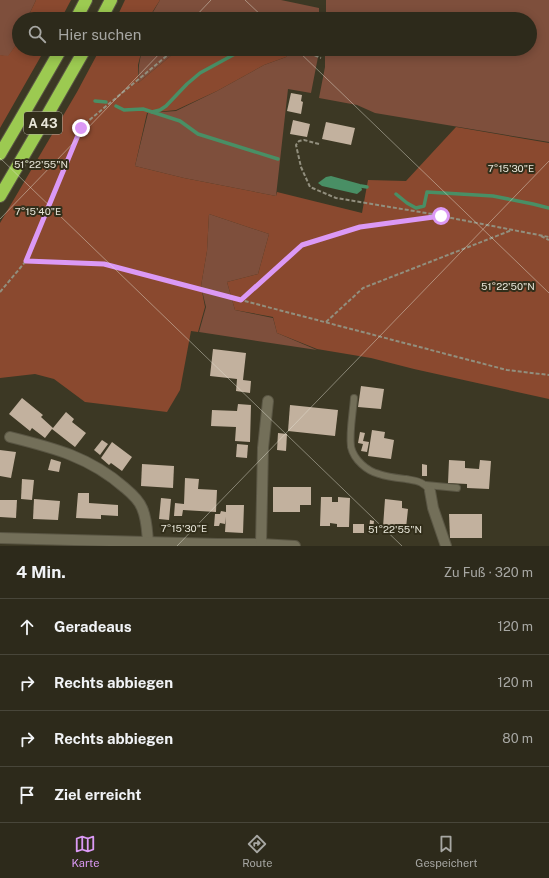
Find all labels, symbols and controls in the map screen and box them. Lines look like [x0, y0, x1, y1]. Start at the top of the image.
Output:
search box [12, 12, 537, 56]
icon: search [26, 23, 48, 45]
text: Hier suchen [58, 26, 141, 43]
road number: A 43 [24, 112, 62, 134]
route end [72, 119, 90, 137]
text: 51°22'55"N [14, 158, 68, 170]
text: 7°15'30"E [488, 162, 534, 174]
text: 7°15'40"E [15, 205, 61, 217]
route start [432, 207, 450, 225]
text: 51°22'50"N [481, 280, 535, 292]
text: 7°15'30"E [161, 522, 207, 534]
text: 51°22'55"N [368, 523, 422, 535]
text: 4 Min. [16, 562, 66, 582]
text: Zu Fuß · 320 m [444, 565, 533, 580]
icon: ahead [16, 616, 38, 638]
text: Geradeaus [54, 618, 132, 635]
text: 120 m [498, 619, 533, 634]
icon: right [16, 672, 38, 694]
text: Rechts abbiegen [54, 674, 173, 691]
text: 120 m [498, 675, 533, 690]
icon: right [16, 728, 38, 750]
text: Rechts abbiegen [54, 730, 173, 747]
text: 80 m [502, 731, 533, 746]
icon: arrive [16, 784, 38, 806]
text: Ziel erreicht [54, 786, 141, 803]
tab: Karte [71, 833, 99, 869]
tab: Route [242, 833, 272, 869]
tab: Gespeichert [415, 833, 478, 869]

